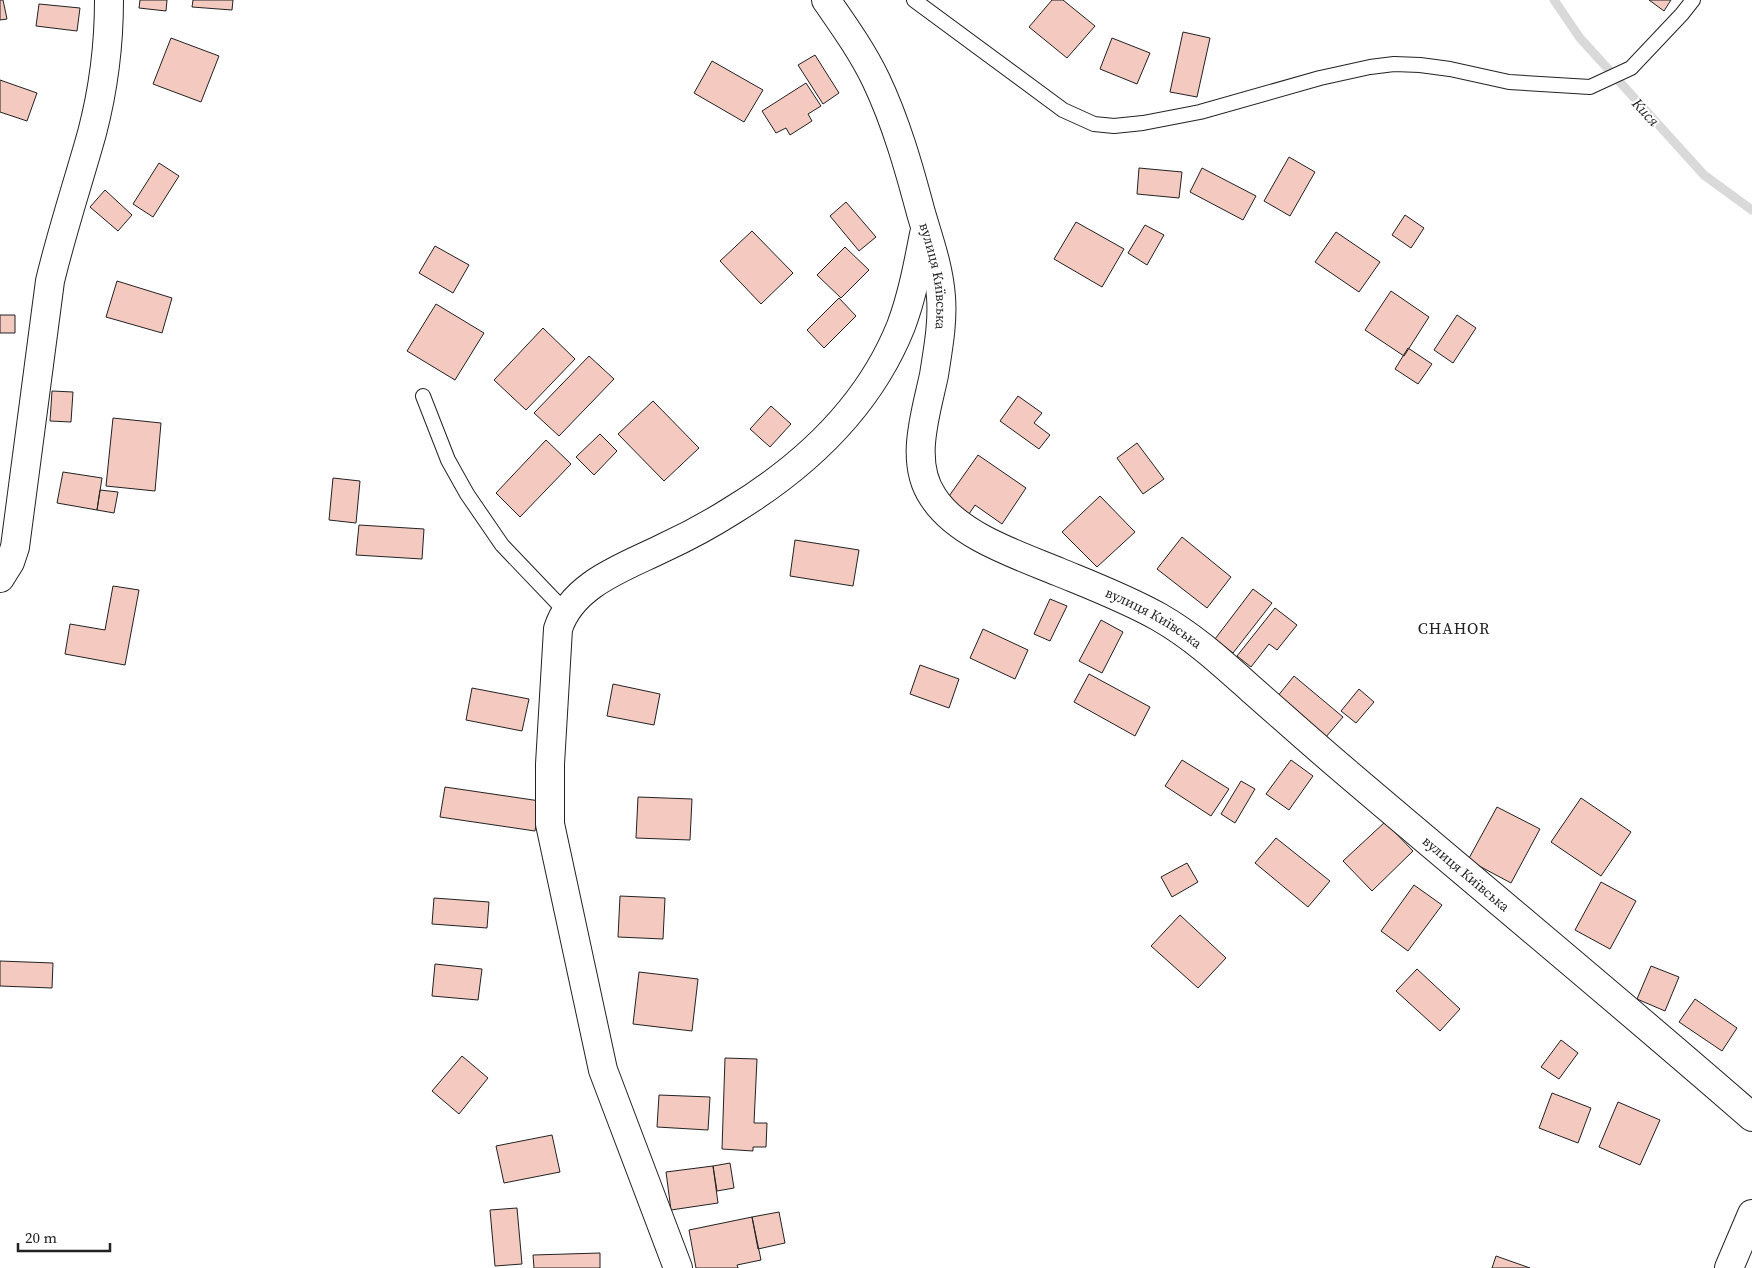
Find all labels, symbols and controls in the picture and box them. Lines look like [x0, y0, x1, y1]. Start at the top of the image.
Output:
water label: Кися [1627, 92, 1665, 131]
street label: вулиця Київська [914, 220, 951, 331]
street label: вулиця Київська [1102, 582, 1207, 654]
district label: CHAHOR [1418, 617, 1490, 639]
street label: вулиця Київська [1418, 831, 1515, 917]
scale bar [18, 1220, 110, 1252]
text: 20 m [25, 1227, 57, 1248]

